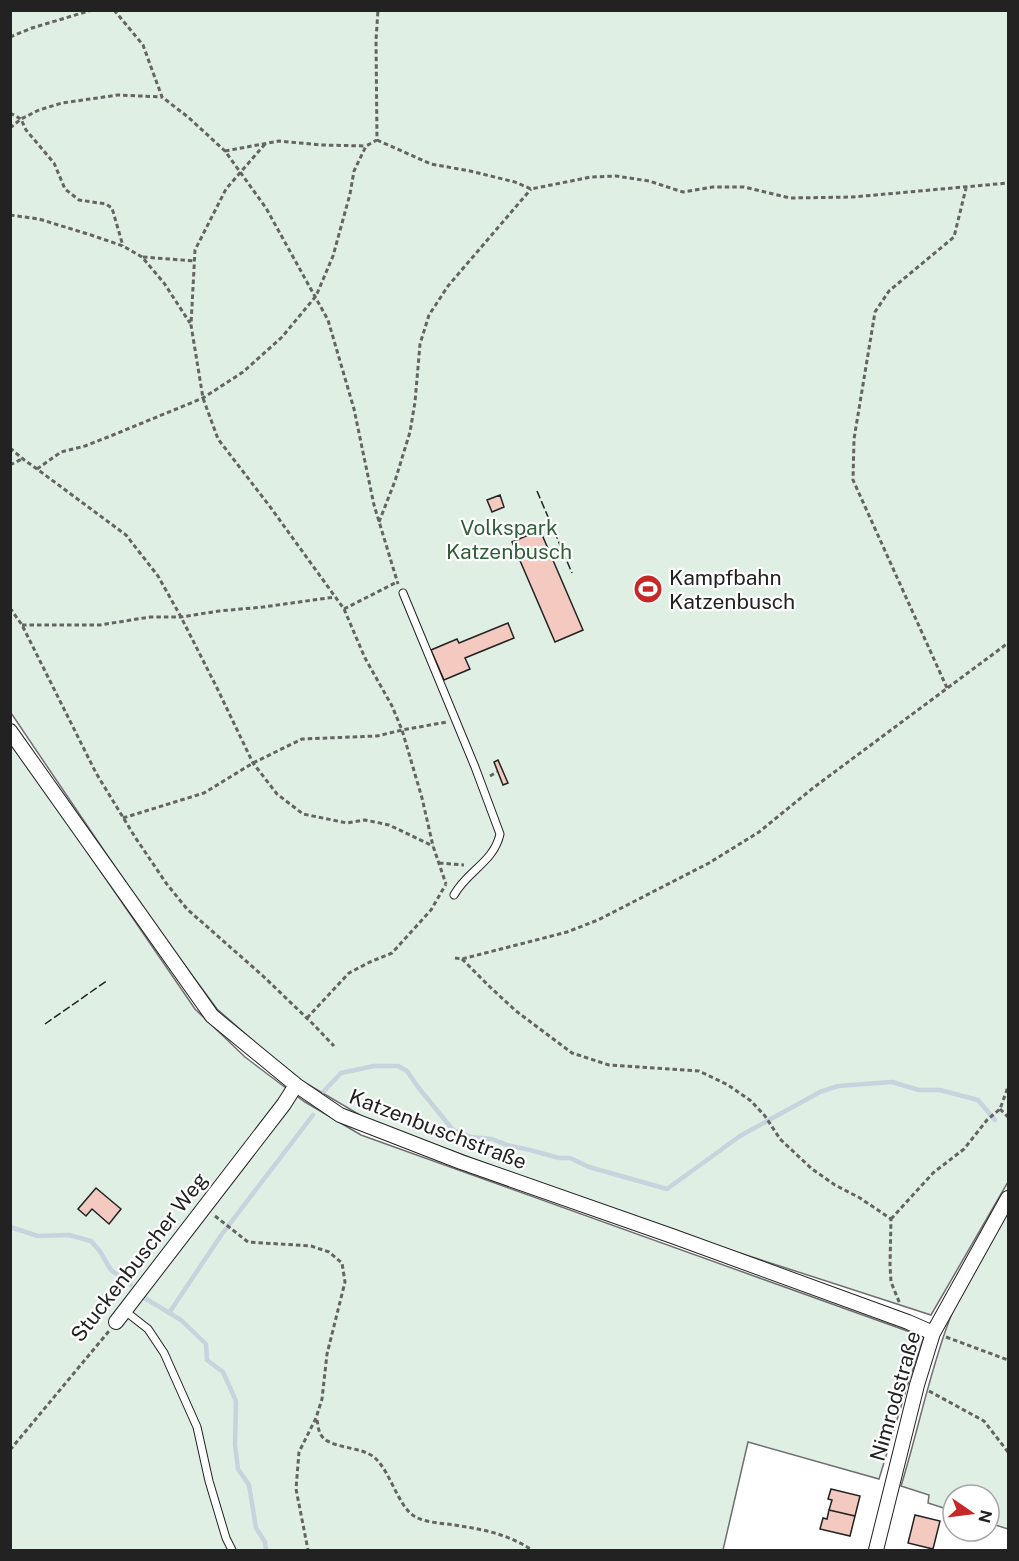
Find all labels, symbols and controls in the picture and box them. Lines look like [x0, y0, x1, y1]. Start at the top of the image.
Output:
park label: Volkspark Katzenbusch [446, 515, 572, 564]
place label: Kampfbahn Katzenbusch [669, 565, 795, 614]
sports icon: Kampfbahn Katzenbusch [632, 573, 664, 605]
street label: Katzenbuschstraße [346, 1084, 530, 1174]
street label: Stuckenbuscher Weg [65, 1167, 213, 1347]
street label: Nimrodstraße [865, 1328, 925, 1464]
north arrow [941, 1483, 1001, 1543]
text: N [974, 1508, 996, 1525]

